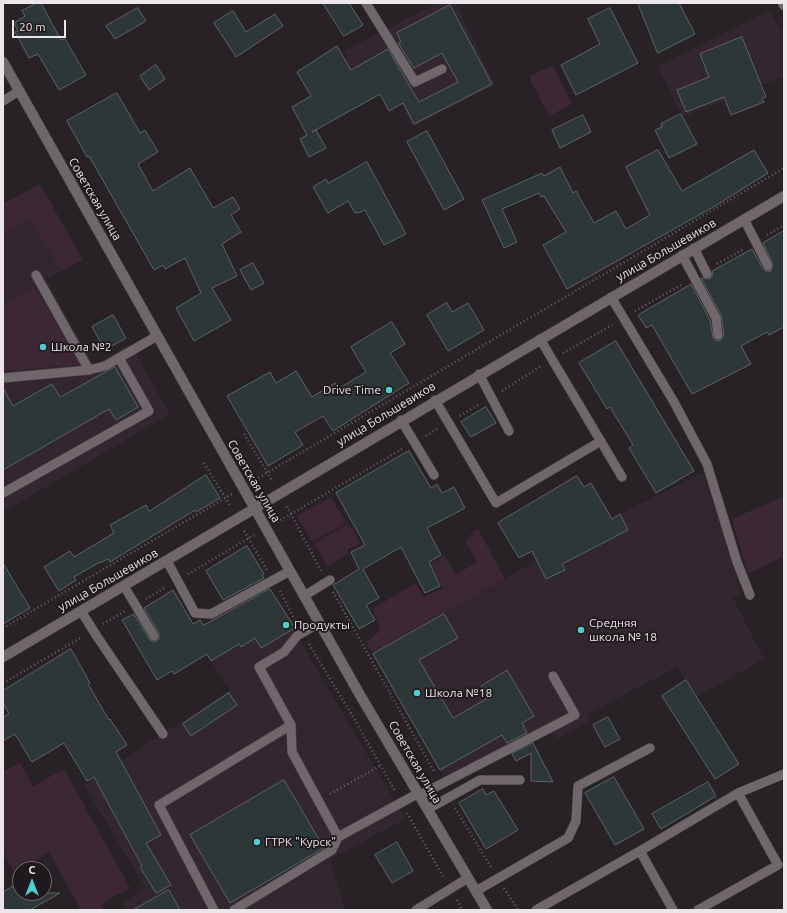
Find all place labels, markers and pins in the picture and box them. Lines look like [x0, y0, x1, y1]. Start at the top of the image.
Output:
place label: Школа №2 [51, 340, 112, 354]
marker: Школа №2 [38, 342, 48, 352]
place label: Drive Time [323, 383, 381, 397]
marker: Drive Time [384, 385, 394, 395]
place label: Средняя школа № 18 [589, 616, 657, 644]
place label: Продукты [294, 618, 350, 632]
marker: Продукты [281, 620, 291, 630]
marker: Средняя школа № 18 [576, 625, 586, 635]
place label: Школа №18 [425, 686, 492, 700]
marker: Школа №18 [412, 688, 422, 698]
place label: ГТРК "Курск" [265, 835, 336, 849]
marker: ГТРК "Курск" [252, 837, 262, 847]

